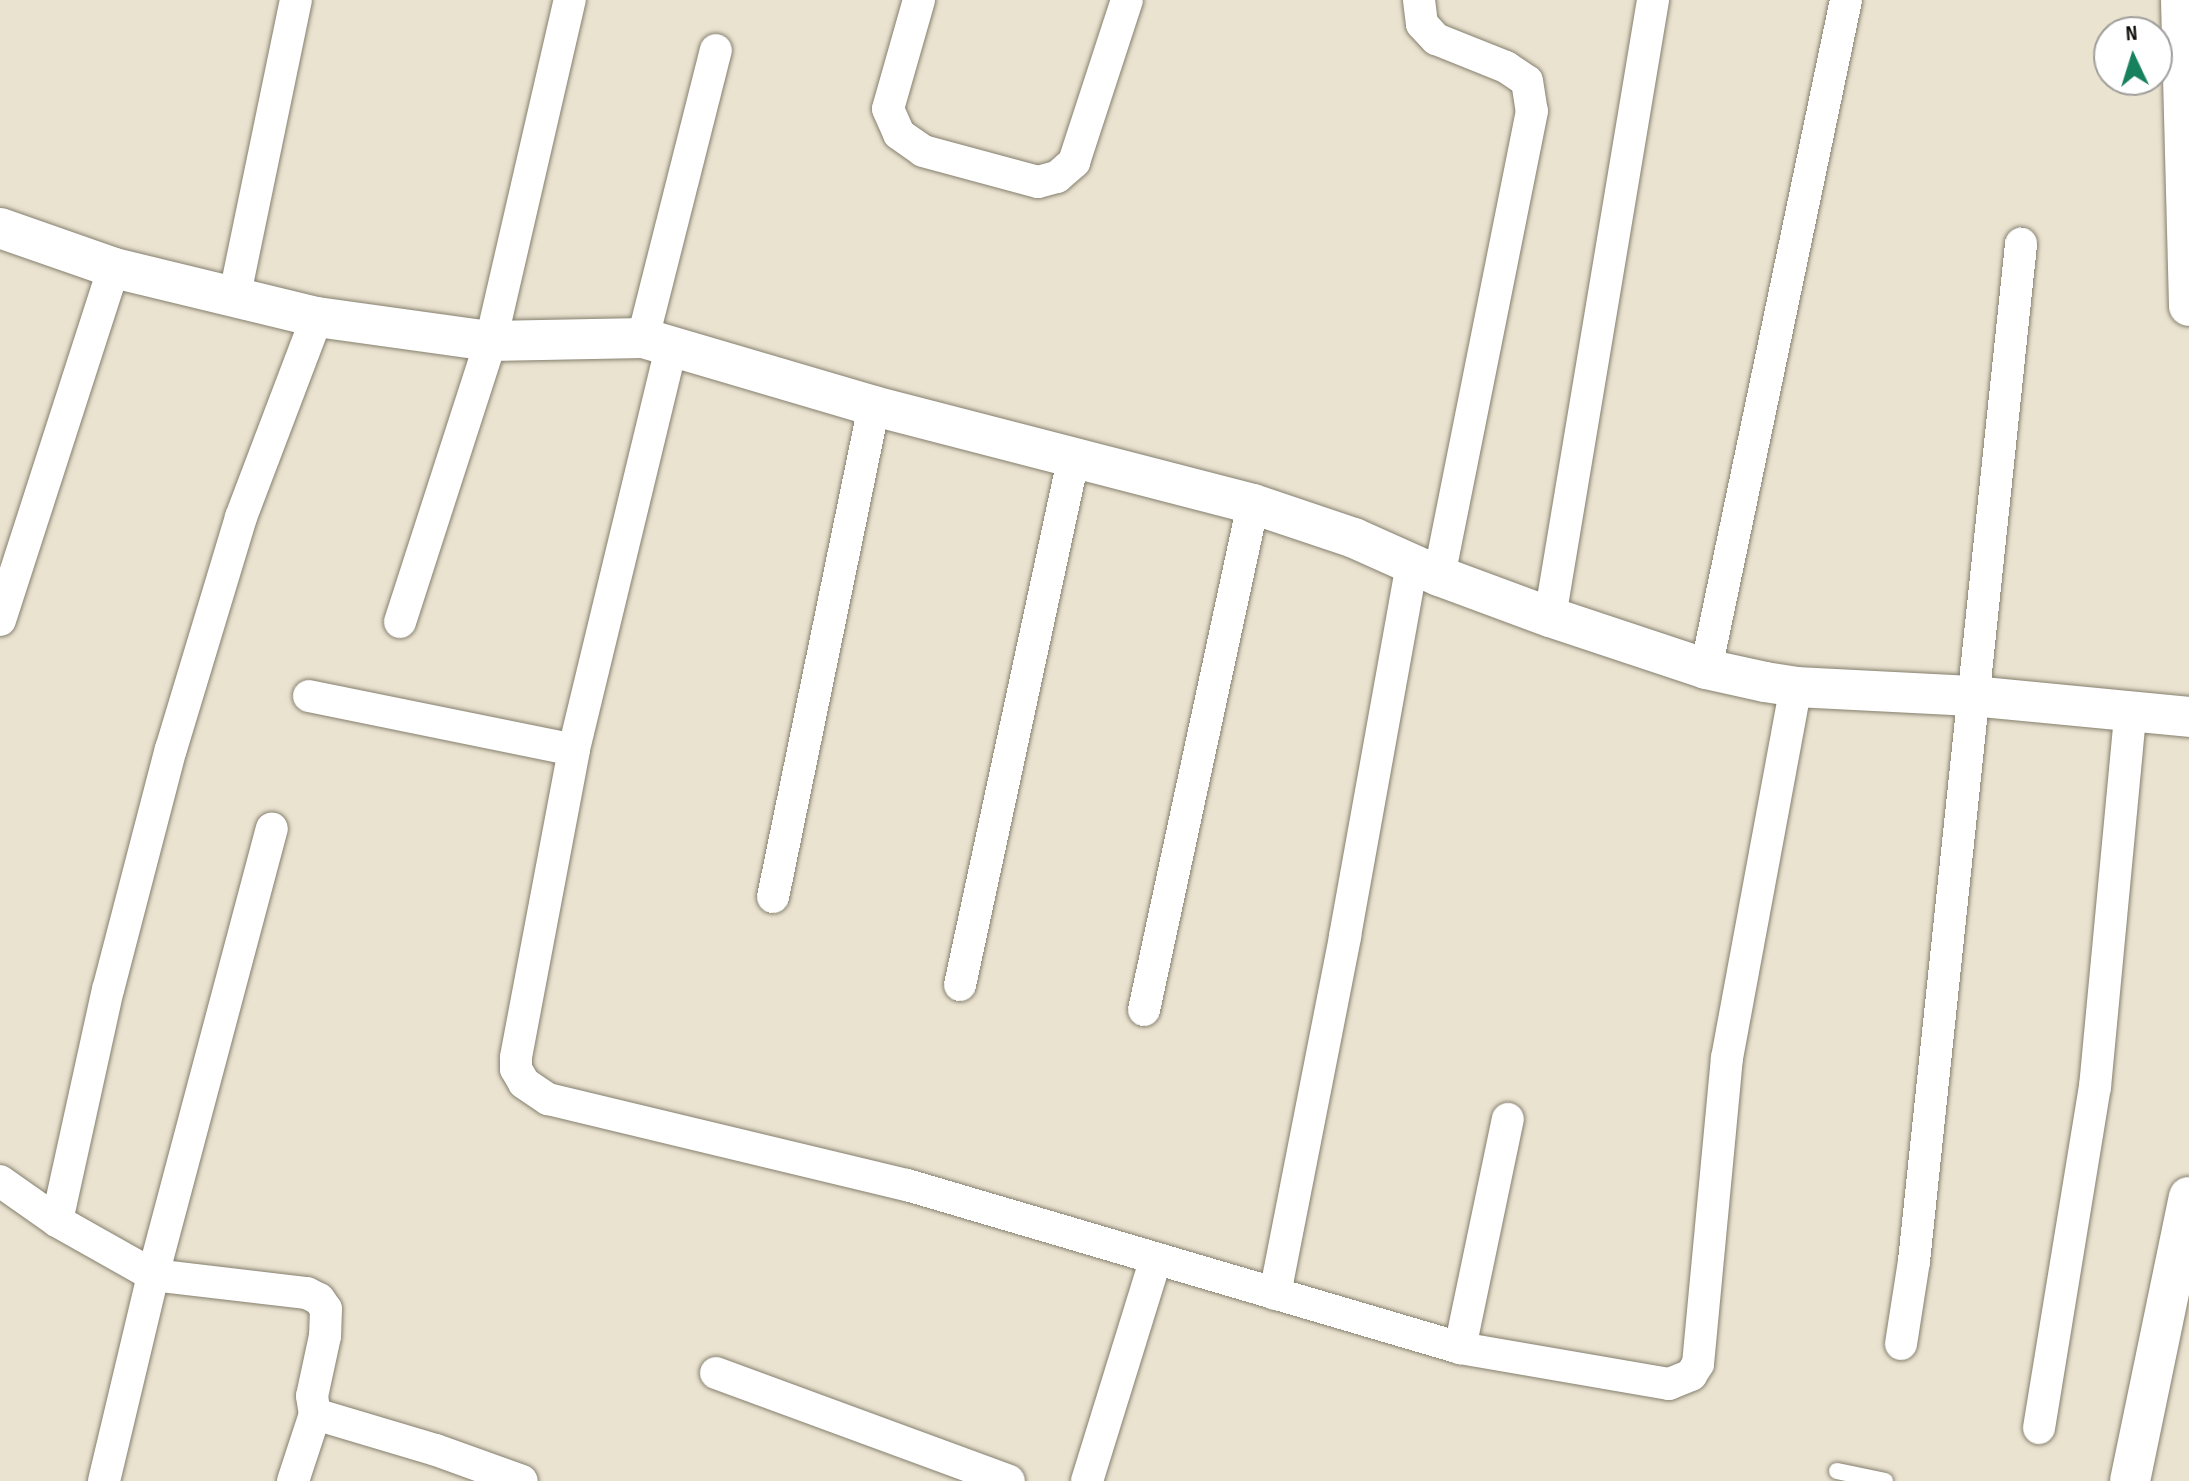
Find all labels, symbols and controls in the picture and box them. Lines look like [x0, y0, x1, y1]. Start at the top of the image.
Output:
north arrow [2093, 16, 2173, 96]
text: N [2125, 20, 2138, 47]

